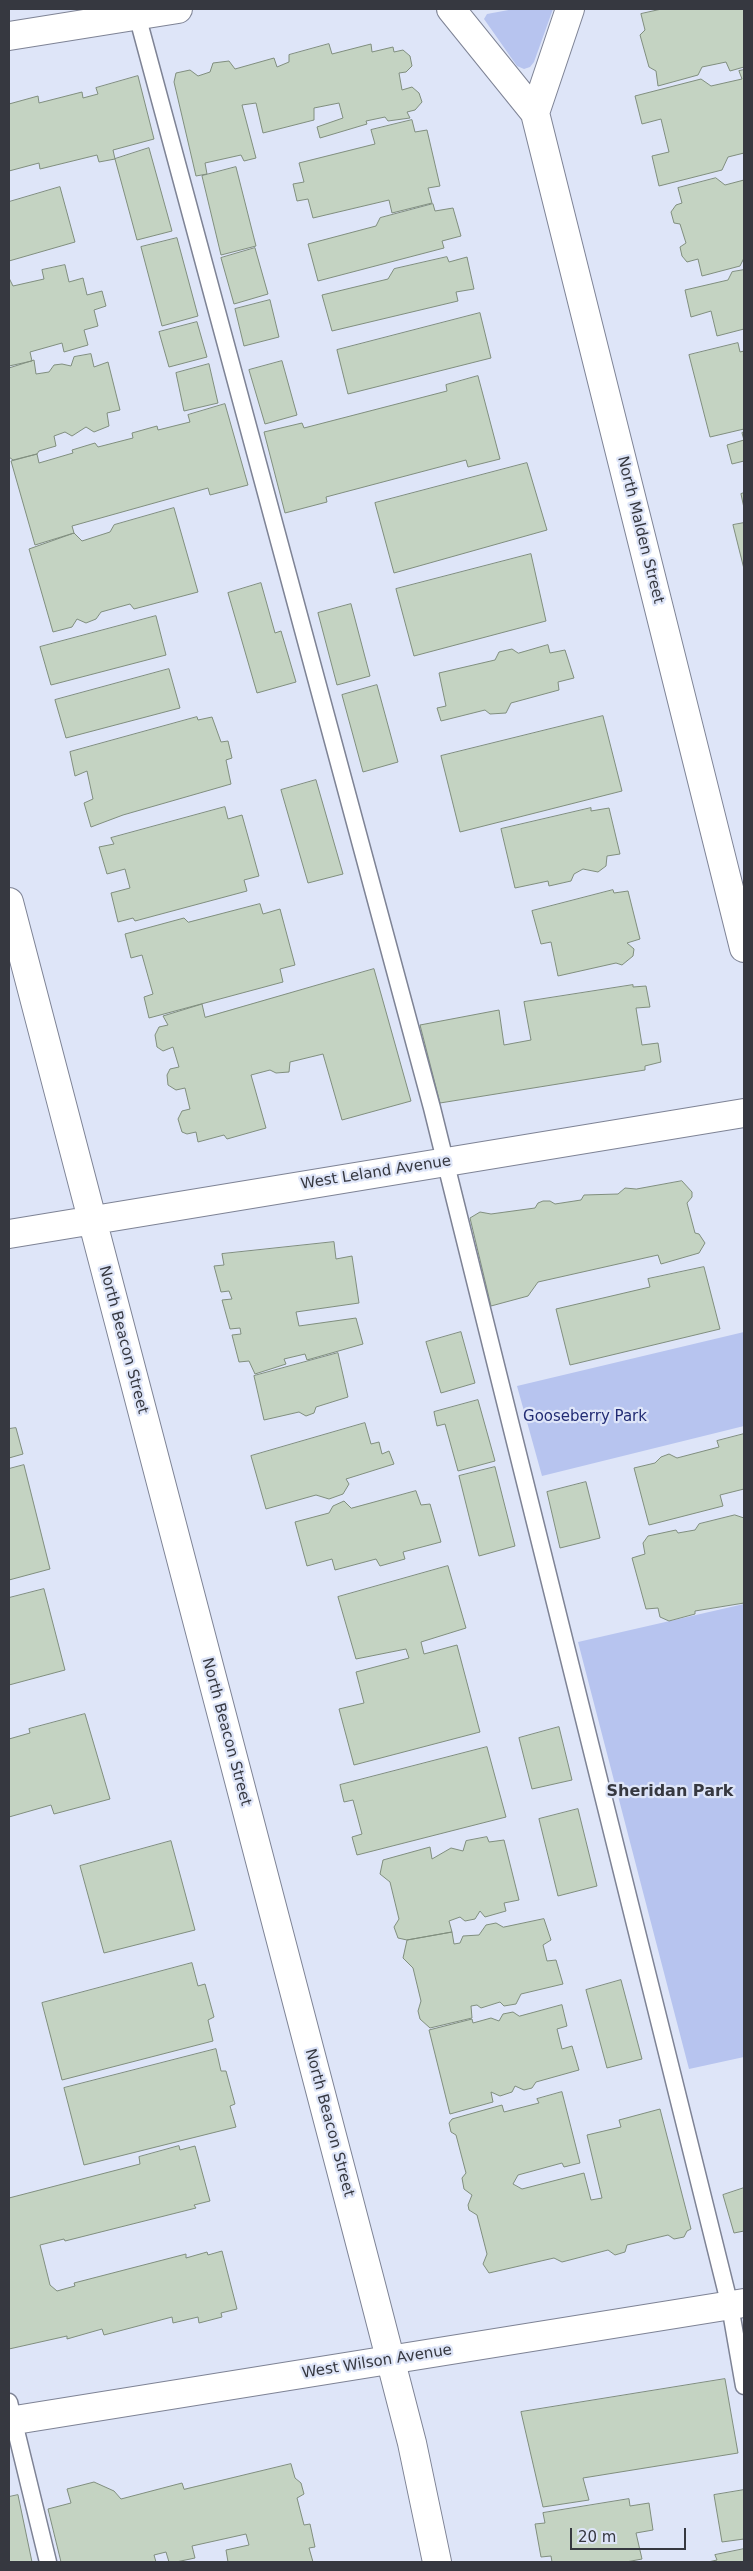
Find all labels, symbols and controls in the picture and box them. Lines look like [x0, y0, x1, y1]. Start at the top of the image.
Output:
street label: North Malden Street [613, 454, 667, 606]
street label: West Leland Avenue [300, 1152, 452, 1194]
street label: North Beacon Street [95, 1264, 151, 1416]
park label: Gooseberry Park [523, 1408, 647, 1426]
street label: North Beacon Street [198, 1656, 254, 1808]
district label: Sheridan Park [607, 1782, 733, 1802]
street label: North Beacon Street [301, 2047, 357, 2199]
street label: West Wilson Avenue [301, 2341, 453, 2383]
scale bar [573, 2518, 689, 2550]
text: 20 m [578, 2528, 616, 2546]

